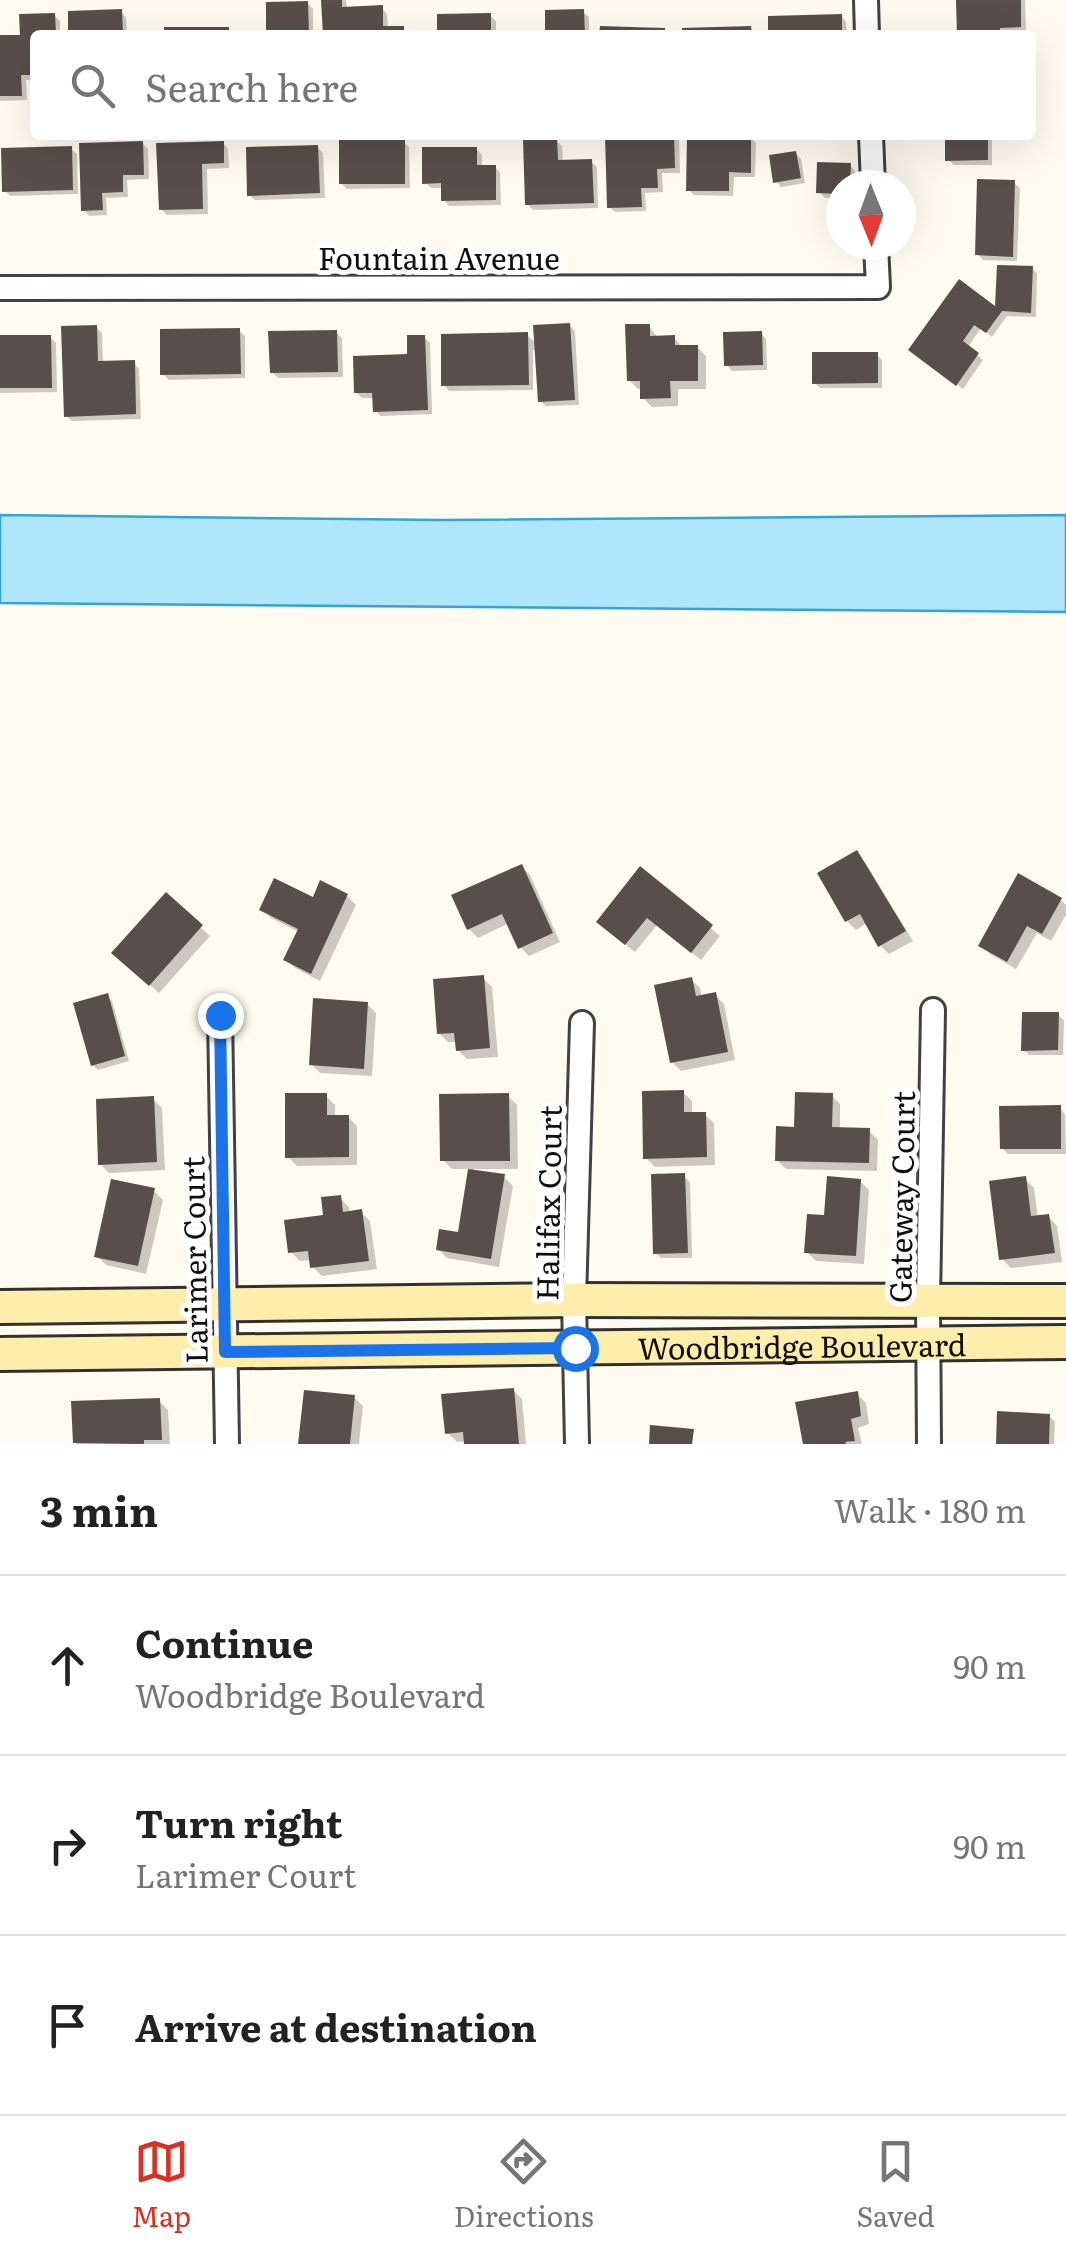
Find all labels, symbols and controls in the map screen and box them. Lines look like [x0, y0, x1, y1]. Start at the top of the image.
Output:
search box [30, 30, 1036, 140]
text: Search here [145, 57, 358, 114]
icon: search [65, 58, 120, 113]
north arrow [826, 170, 916, 260]
street label: Fountain Avenue [318, 235, 560, 279]
route end [198, 993, 244, 1039]
street label: Gateway Court [876, 1091, 924, 1303]
street label: Halifax Court [523, 1105, 571, 1301]
street label: Larimer Court [169, 1156, 217, 1364]
street label: Woodbridge Boulevard [637, 1321, 966, 1369]
route start [553, 1326, 599, 1372]
text: 3 min [40, 1478, 158, 1540]
text: Walk · 180 m [834, 1485, 1026, 1533]
text: Continue [135, 1613, 313, 1670]
icon: ahead [40, 1638, 95, 1693]
text: 90 m [953, 1641, 1026, 1689]
text: Woodbridge Boulevard [135, 1670, 485, 1718]
text: Turn right [135, 1793, 342, 1850]
icon: right [40, 1818, 95, 1873]
text: 90 m [953, 1821, 1026, 1869]
text: Larimer Court [135, 1850, 356, 1898]
text: Arrive at destination [135, 1997, 537, 2054]
icon: arrive [40, 1998, 95, 2053]
tab: Map [131, 2134, 191, 2236]
tab: Directions [454, 2134, 594, 2236]
tab: Saved [857, 2134, 935, 2236]

